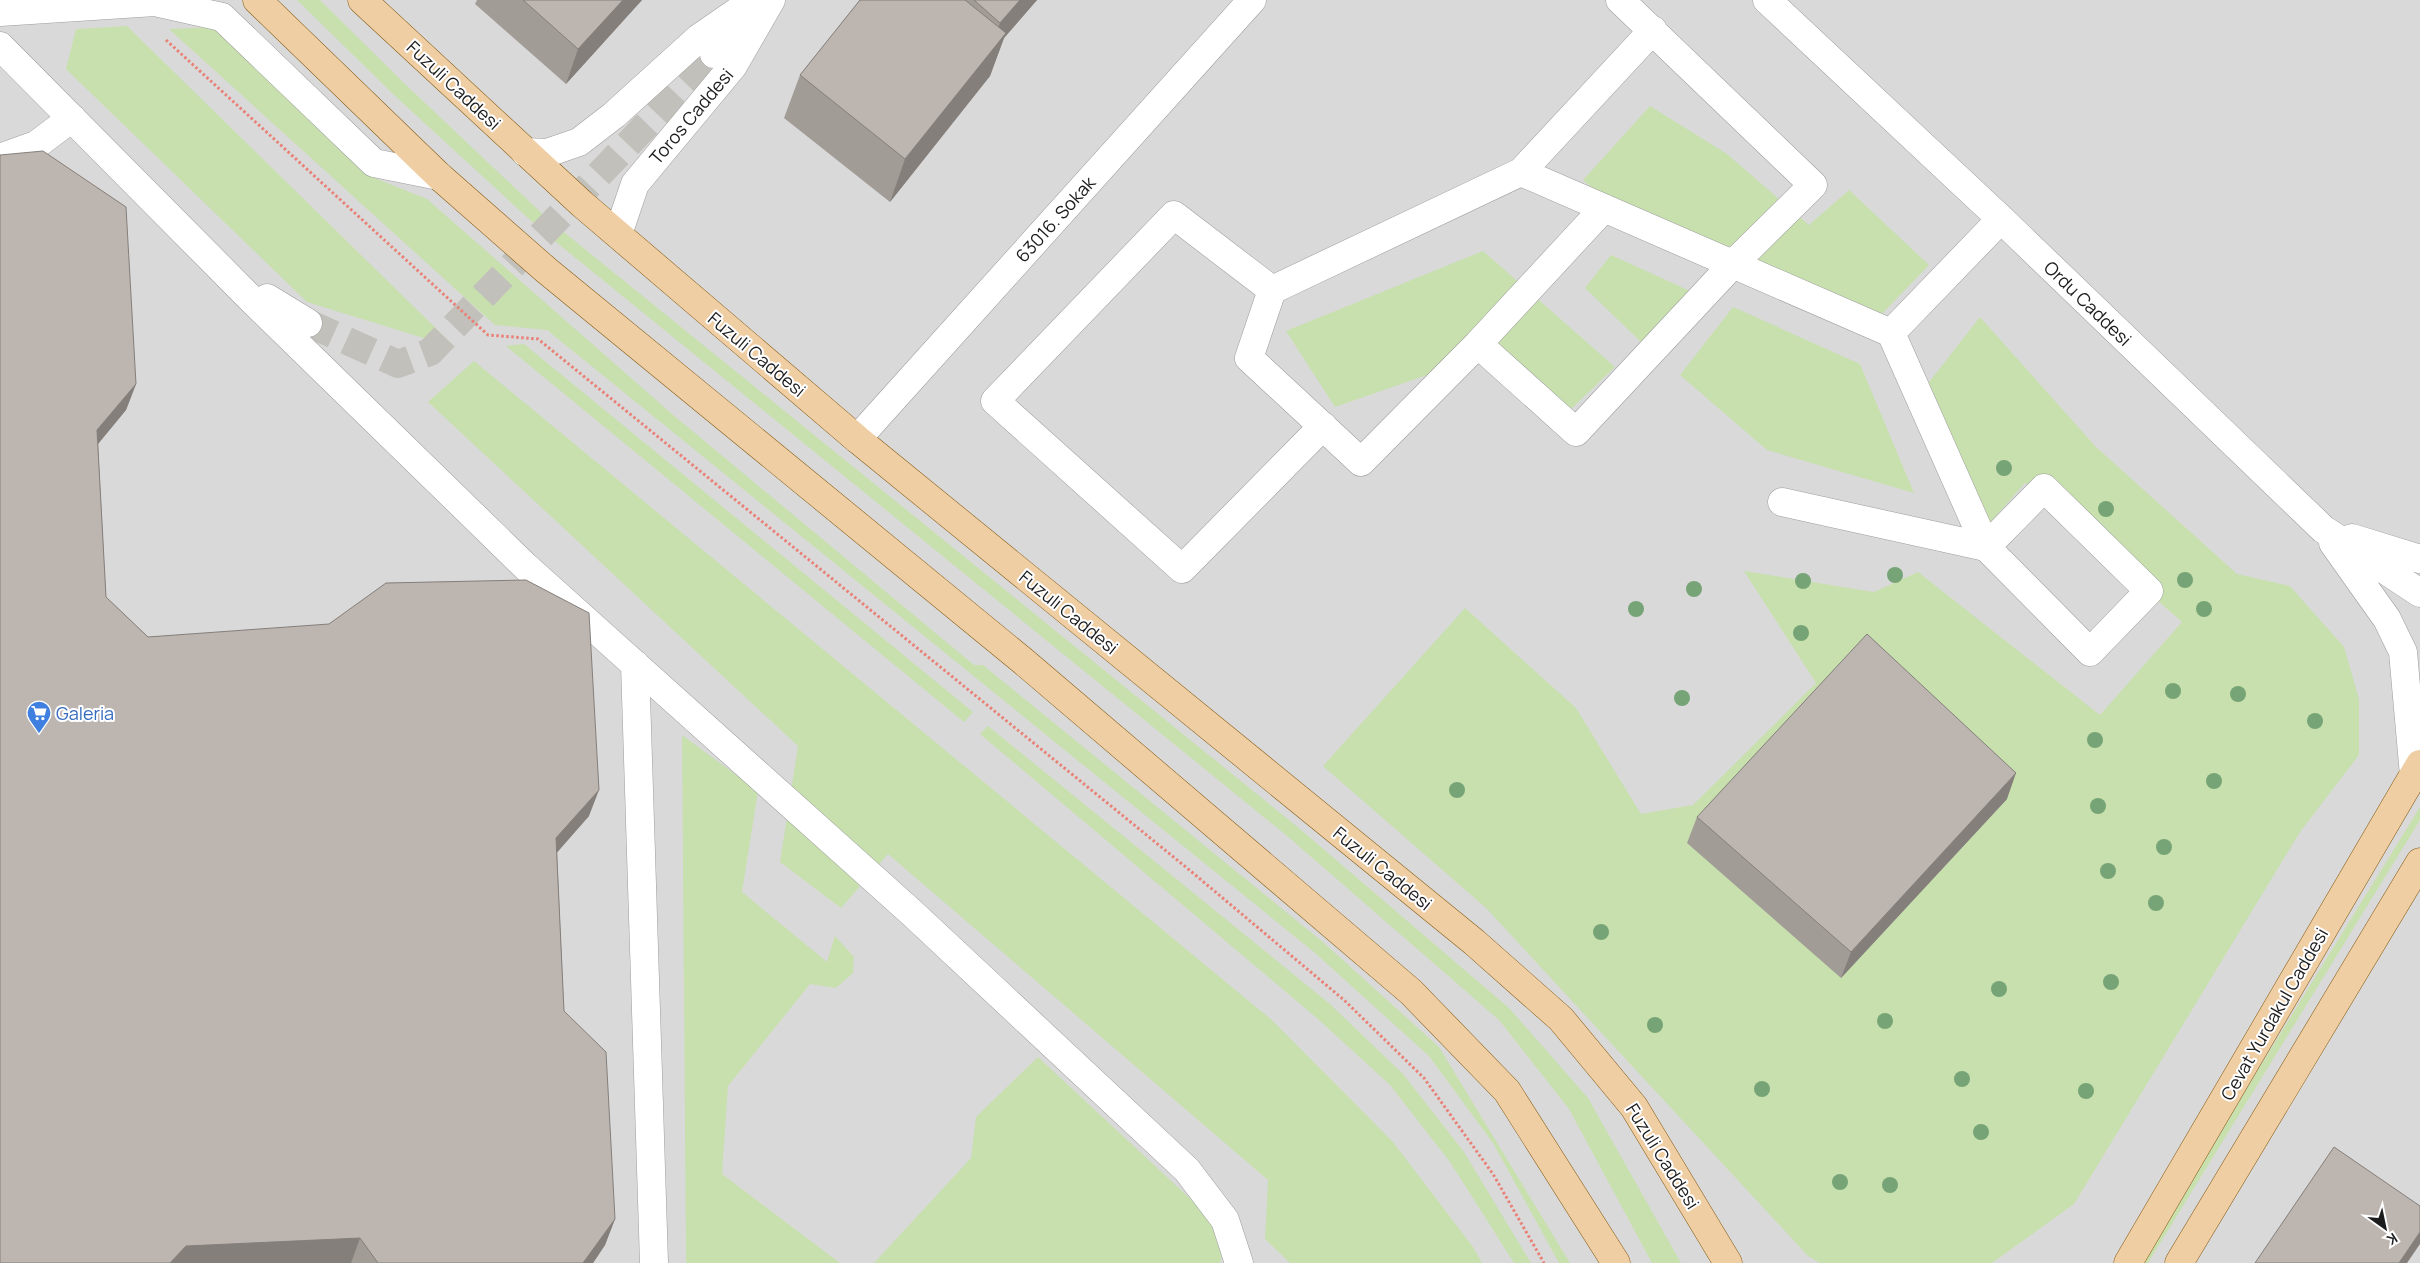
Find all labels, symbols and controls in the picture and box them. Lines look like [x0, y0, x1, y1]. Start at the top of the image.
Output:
street label: Fuzuli Caddesi [402, 35, 506, 135]
street label: Toros Caddesi [644, 63, 738, 169]
street label: 63016. Sokak [1010, 170, 1101, 267]
street label: Ordu Caddesi [2039, 255, 2137, 351]
street label: Fuzuli Caddesi [703, 306, 811, 402]
street label: Fuzuli Caddesi [1015, 565, 1123, 659]
supermarket icon: Galeria [26, 700, 52, 734]
place label: Galeria [56, 701, 114, 725]
street label: Fuzuli Caddesi [1329, 821, 1437, 915]
street label: Cevat Yurdakul Caddesi [2215, 923, 2333, 1105]
street label: Fuzuli Caddesi [1621, 1099, 1705, 1213]
north arrow [2360, 1203, 2410, 1253]
text: K [2383, 1229, 2401, 1250]

